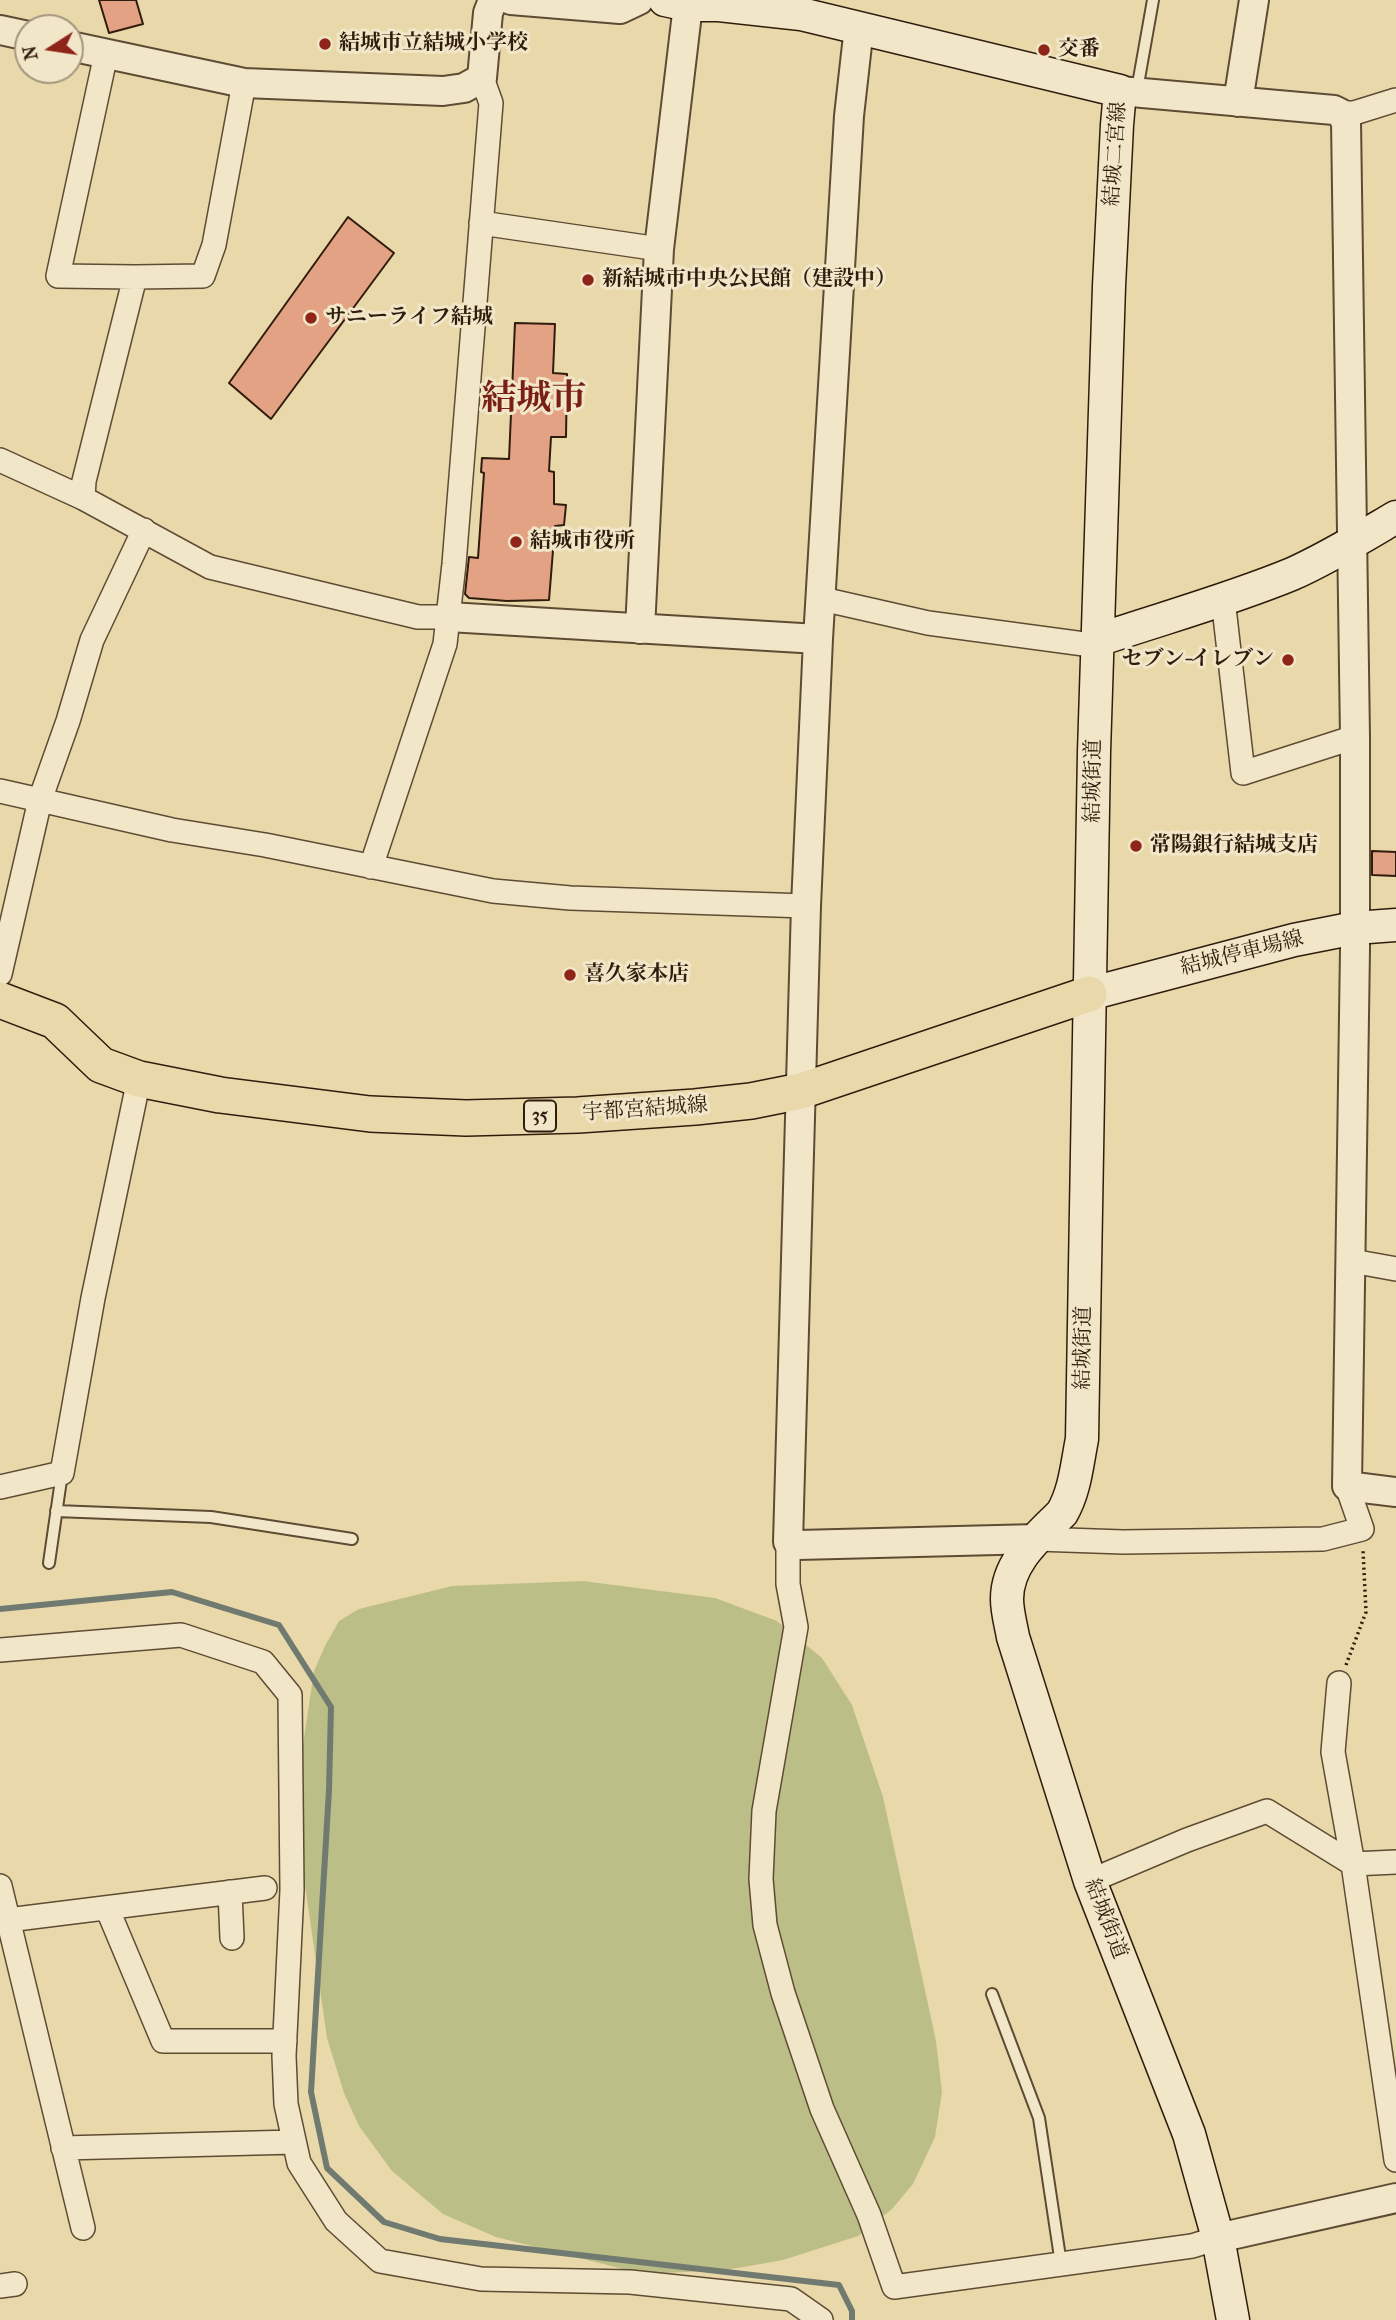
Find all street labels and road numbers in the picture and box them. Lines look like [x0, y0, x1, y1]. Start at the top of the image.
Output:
street label: 結城二宮線 [1100, 101, 1132, 207]
street label: 結城街道 [1081, 739, 1107, 823]
street label: 結城停車場線 [1178, 927, 1306, 981]
street label: 宇都宮結城線 [581, 1093, 709, 1127]
road number: 35 [524, 1100, 556, 1132]
street label: 結城街道 [1071, 1306, 1097, 1390]
street label: 結城街道 [1078, 1875, 1132, 1963]

